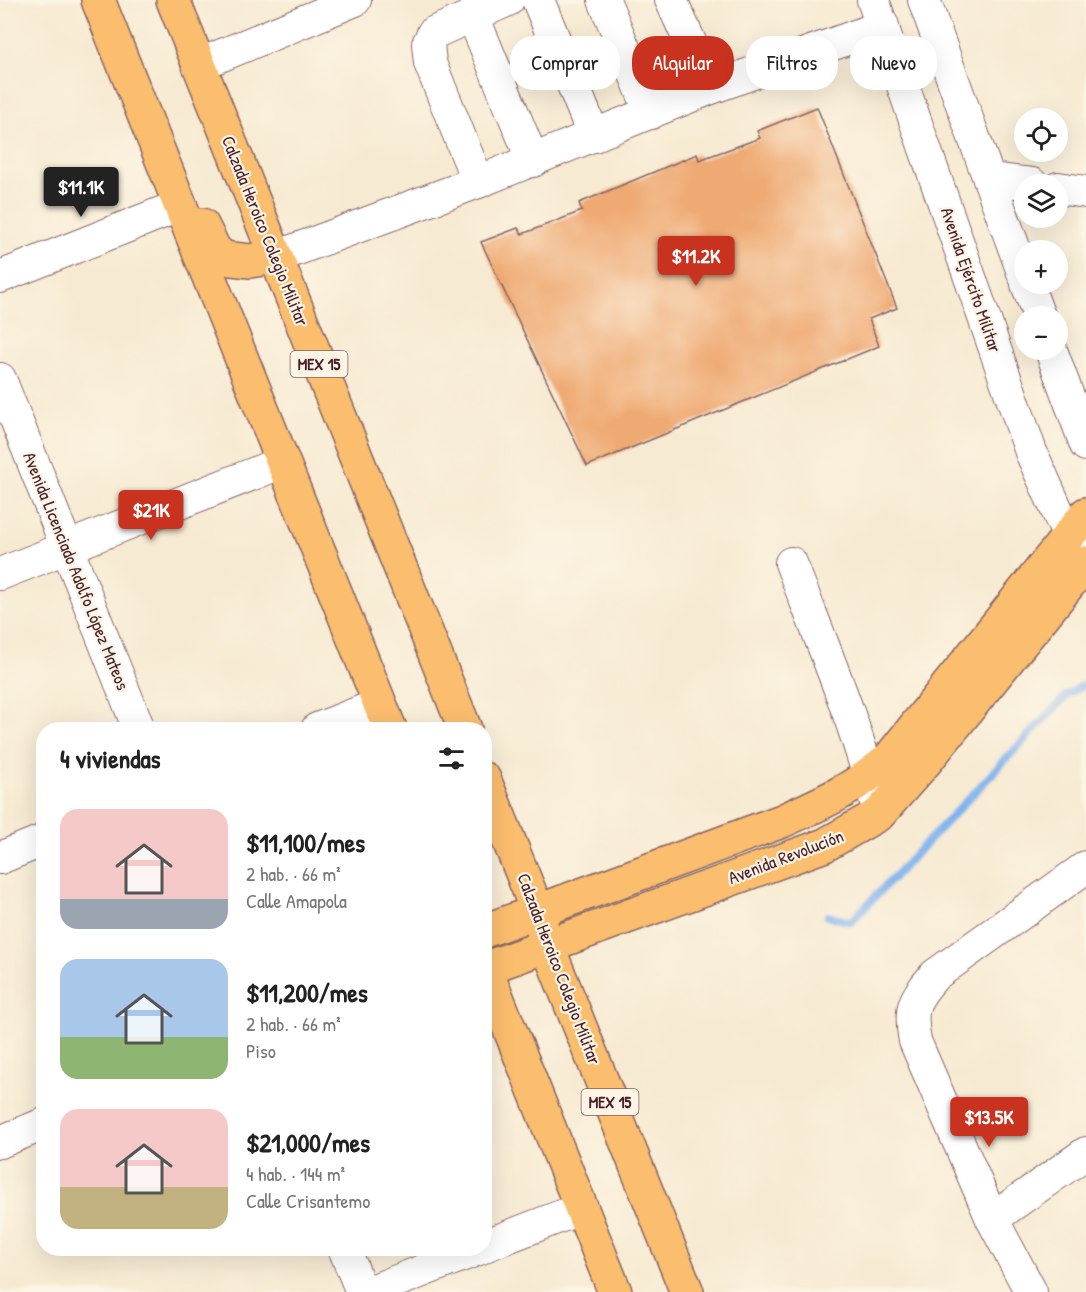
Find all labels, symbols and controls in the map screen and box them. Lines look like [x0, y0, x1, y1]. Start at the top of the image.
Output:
chip: Comprar [510, 36, 620, 90]
chip: Alquilar [632, 36, 734, 90]
chip: Filtros [746, 36, 838, 90]
chip: Nuevo [850, 36, 937, 90]
map controls [1014, 108, 1068, 360]
button: locate [1014, 108, 1068, 162]
street label: Calzada Heroico Colegio Militar [216, 132, 315, 330]
pin: $11.1K [32, 167, 130, 218]
text: $11.1K [58, 173, 104, 200]
button: layers [1014, 174, 1068, 228]
street label: Avenida Ejército Militar [935, 204, 1008, 356]
pin: $11.2K [647, 236, 745, 287]
button: + [1014, 240, 1068, 294]
text: $11.2K [672, 242, 720, 269]
button: − [1014, 306, 1068, 360]
road number: MEX 15 [290, 351, 348, 377]
street label: Avenida Licenciado Adolfo López Mateos [17, 448, 136, 694]
pin: $21K [115, 490, 187, 541]
text: $21K [132, 496, 170, 523]
text: 4 viviendas [60, 741, 161, 776]
icon: filters [435, 742, 468, 775]
street label: Avenida Revolución [725, 823, 847, 890]
text: $11,100/mes [246, 825, 365, 860]
icon: home [108, 833, 180, 905]
text: 2 hab. · 66 m² [246, 860, 341, 887]
street label: Calzada Heroico Colegio Militar [511, 870, 608, 1068]
text: Calle Amapola [246, 887, 347, 914]
text: $11,200/mes [246, 975, 368, 1010]
icon: home [108, 983, 180, 1055]
text: 2 hab. · 66 m² [246, 1010, 341, 1037]
text: Piso [246, 1037, 276, 1064]
road number: MEX 15 [582, 1089, 638, 1115]
pin: $13.5K [940, 1097, 1038, 1148]
text: $13.5K [964, 1103, 1014, 1130]
text: $21,000/mes [246, 1125, 370, 1160]
icon: home [108, 1133, 180, 1205]
text: 4 hab. · 144 m² [246, 1160, 345, 1187]
text: Calle Crisantemo [246, 1187, 370, 1214]

